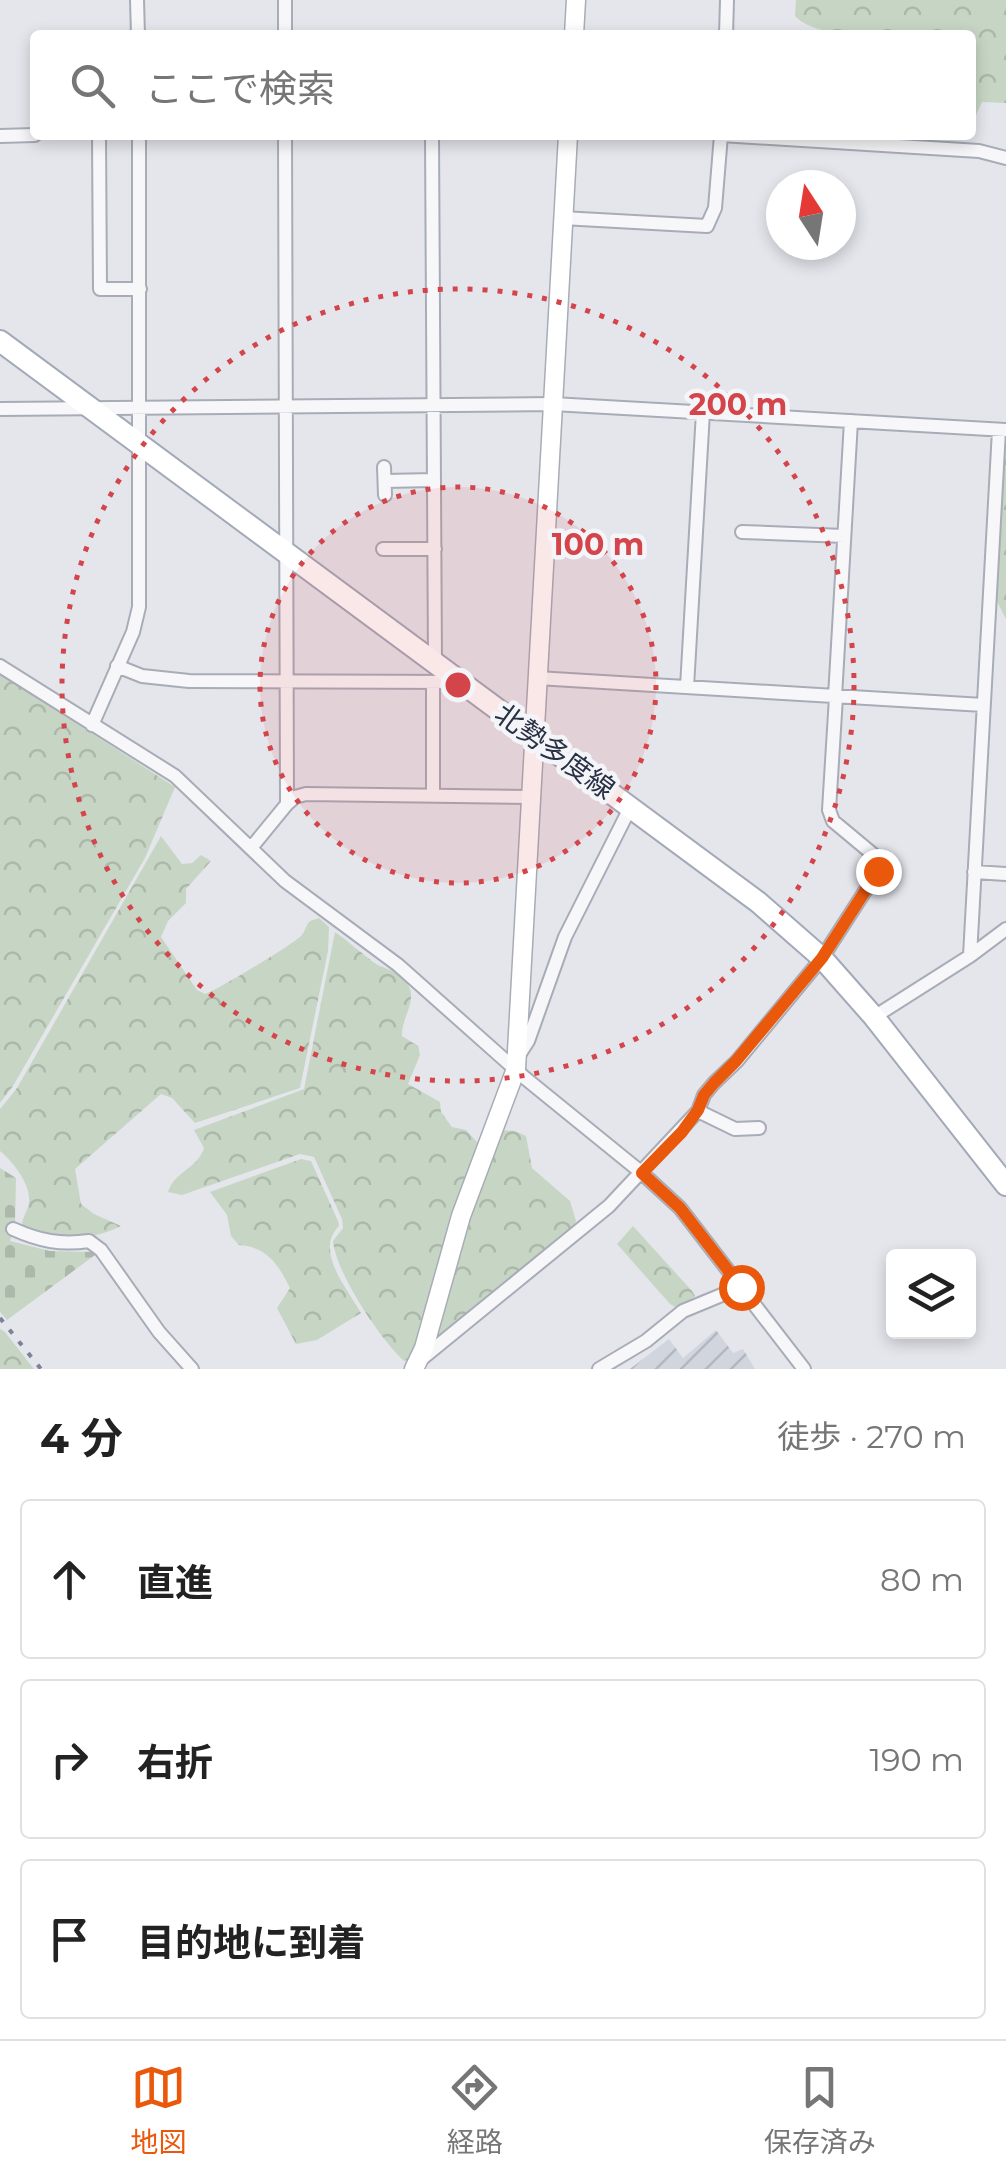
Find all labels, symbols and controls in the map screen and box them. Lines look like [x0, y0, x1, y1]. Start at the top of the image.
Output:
search box [30, 30, 976, 140]
icon: search [65, 58, 120, 113]
text: ここで検索 [145, 65, 335, 112]
north arrow [766, 170, 856, 260]
text: 200 m [689, 386, 787, 423]
text: 100 m [552, 526, 644, 563]
centre of rings [440, 667, 476, 703]
street label: 北勢多度線 [488, 696, 622, 806]
route end [856, 849, 902, 895]
map controls [886, 1249, 976, 1339]
button: layers [886, 1249, 976, 1339]
route start [719, 1265, 765, 1311]
text: 4 分 [40, 1412, 123, 1464]
text: 徒歩 · 270 m [777, 1417, 966, 1456]
icon: ahead [42, 1552, 97, 1607]
text: 直進 [137, 1559, 213, 1606]
text: 80 m [880, 1560, 964, 1599]
icon: right [42, 1732, 97, 1787]
text: 右折 [137, 1739, 213, 1786]
text: 190 m [869, 1740, 964, 1779]
icon: arrive [42, 1912, 97, 1967]
text: 目的地に到着 [137, 1919, 365, 1966]
tab: 地図 [130, 2060, 186, 2160]
tab: 経路 [447, 2060, 503, 2160]
tab: 保存済み [764, 2060, 876, 2160]

